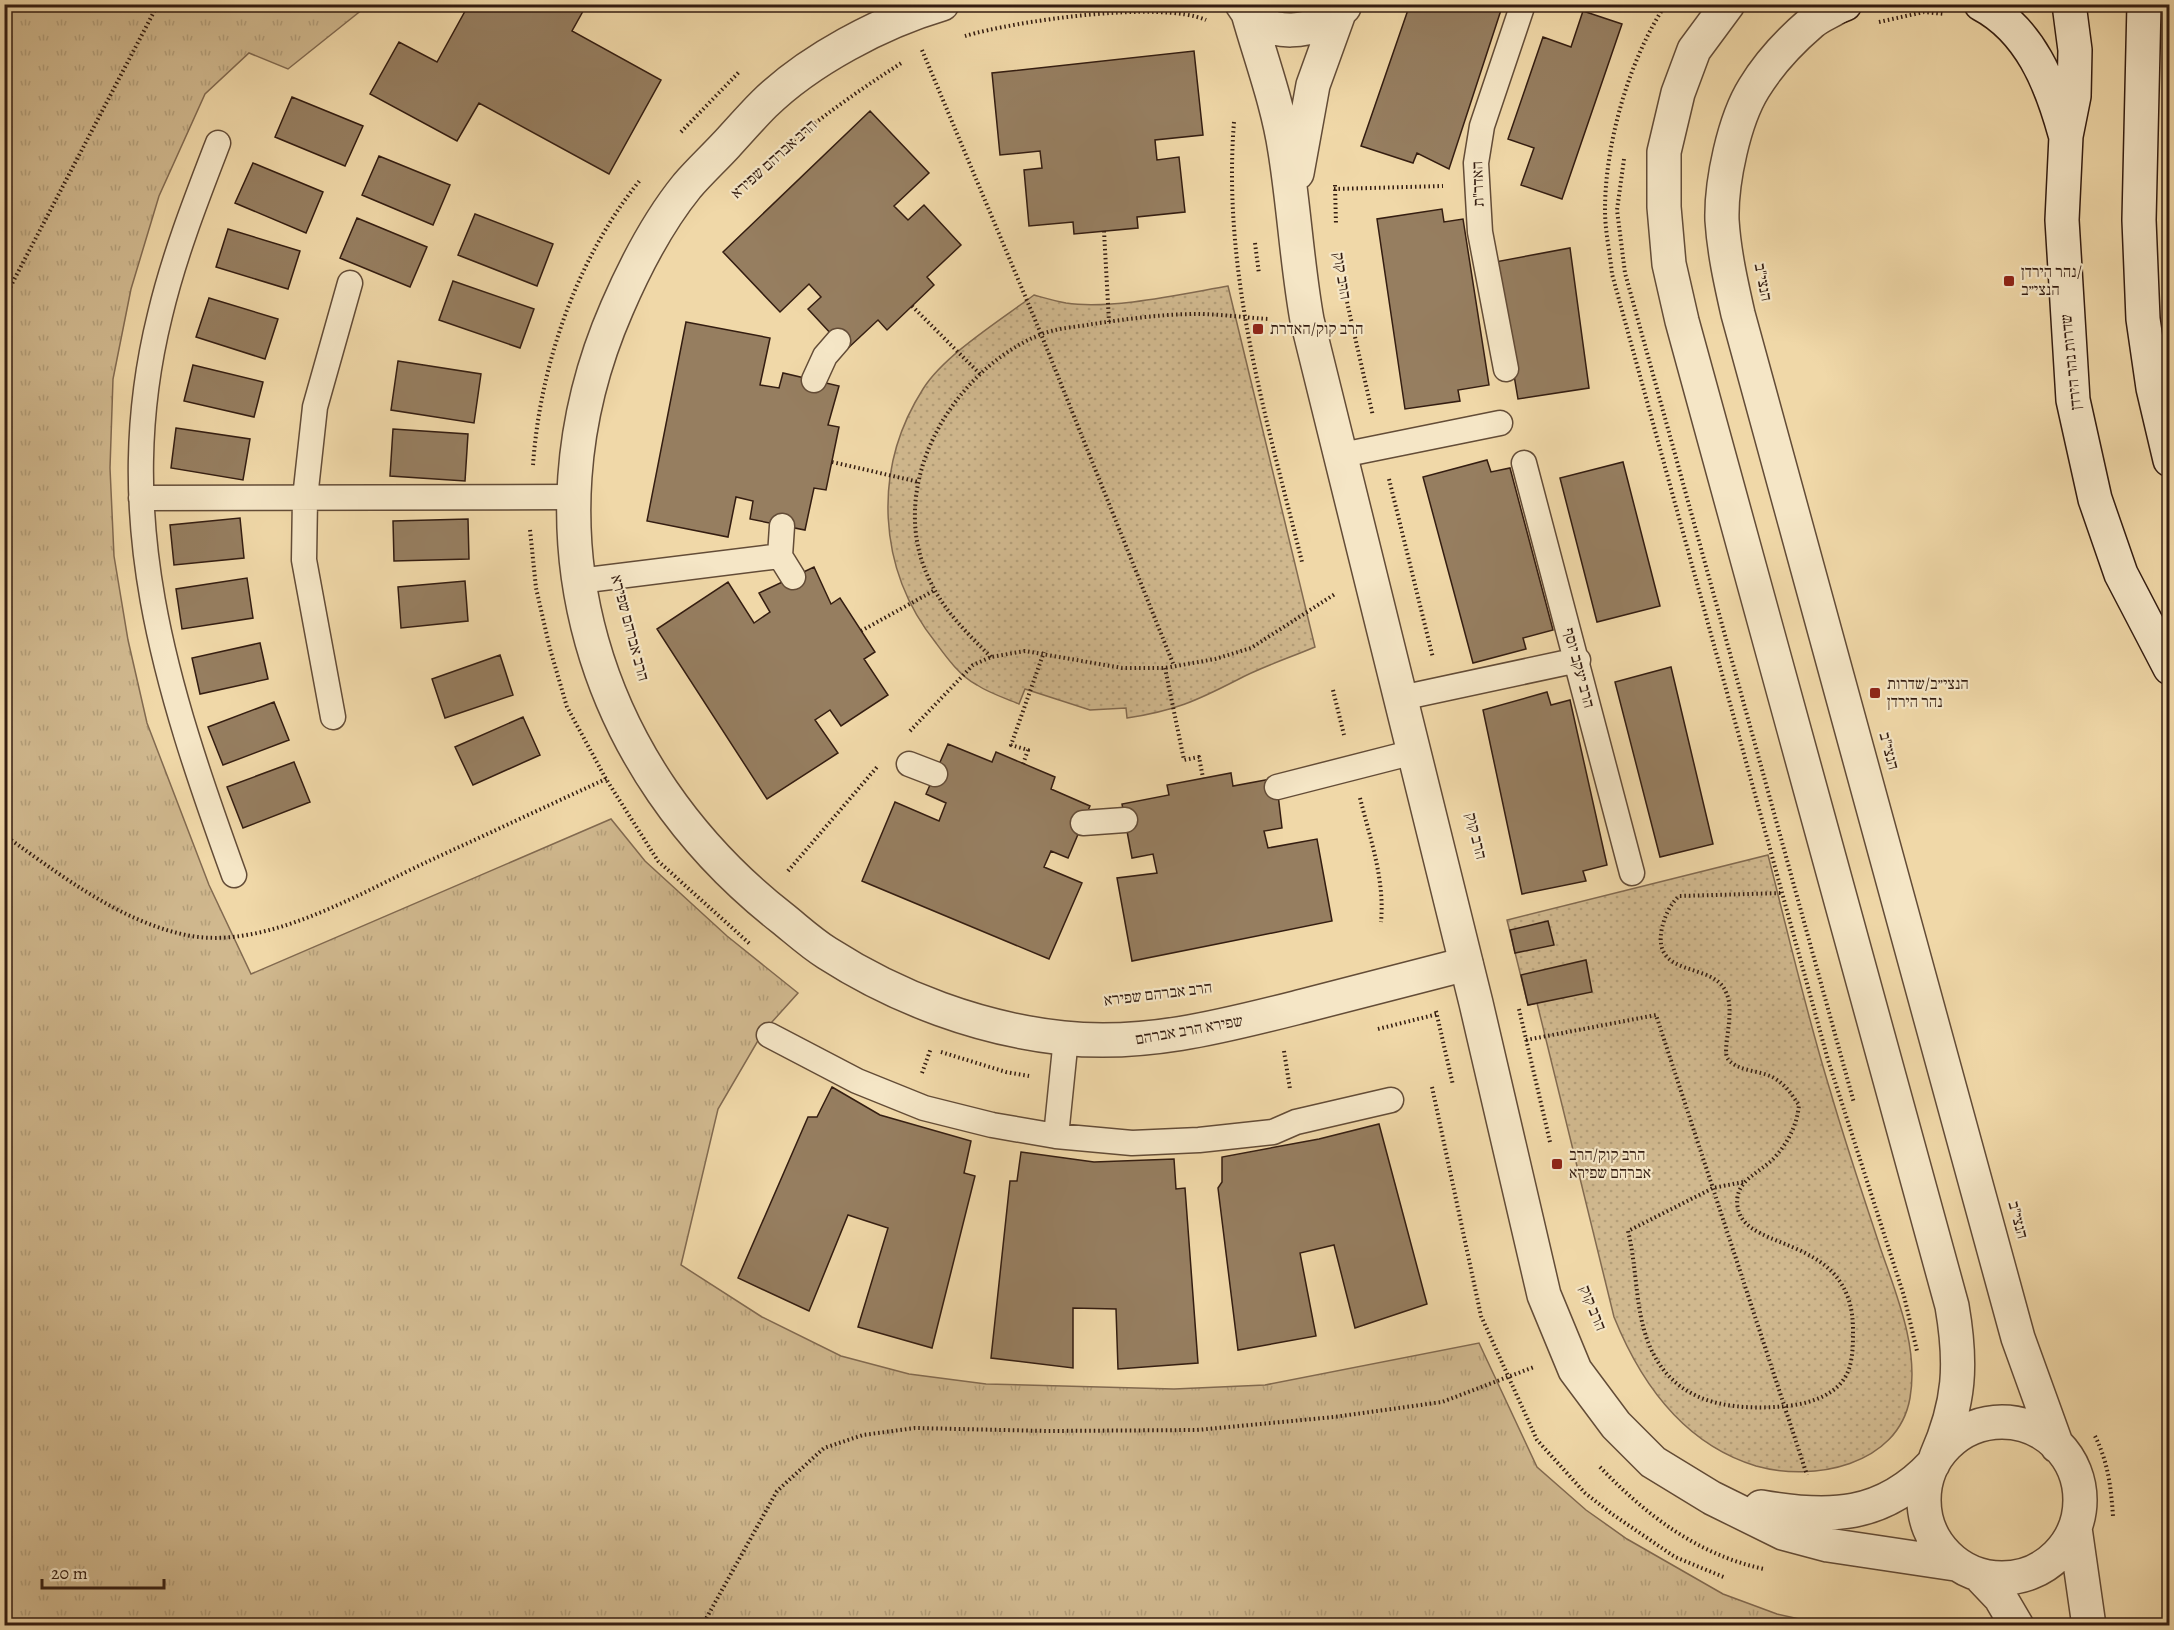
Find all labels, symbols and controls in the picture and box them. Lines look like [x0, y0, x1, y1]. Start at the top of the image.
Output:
street label: הרב אברהם שפירא [726, 114, 822, 204]
street label: האדר"ת [1466, 161, 1490, 207]
street label: הרב קוק [1327, 251, 1357, 301]
street label: הנצי"ב [1749, 261, 1777, 303]
place label: נהר הירדן/ הנצי״ב [2021, 261, 2082, 301]
marker: נהר הירדן/ הנצי״ב [2002, 274, 2016, 288]
street label: שדרות נהר הירדן [2055, 313, 2087, 411]
place label: הרב קוק/האדרת [1270, 318, 1363, 340]
marker: הרב קוק/האדרת [1251, 322, 1265, 336]
street label: הרב אברהם שפירא [605, 572, 655, 684]
street label: הרב יעקב יוסף [1558, 625, 1600, 711]
place label: הנצי״ב/שדרות נהר הירדן [1887, 673, 1969, 713]
marker: הנצי״ב/שדרות נהר הירדן [1868, 686, 1882, 700]
street label: הנצי"ב [1873, 730, 1905, 772]
street label: הרב קוק [1460, 810, 1492, 862]
street label: הרב אברהם שפירא [1103, 976, 1213, 1012]
street label: שפירא הרב אברהם [1133, 1010, 1245, 1050]
place label: הרב קוק/הרב אברהם שפירא [1569, 1144, 1651, 1184]
marker: הרב קוק/הרב אברהם שפירא [1550, 1157, 1564, 1171]
street label: הנצי"ב [2002, 1199, 2034, 1241]
street label: הרב קוק [1574, 1282, 1612, 1334]
scale bar [42, 1552, 164, 1590]
text: 20 m [51, 1561, 88, 1585]

